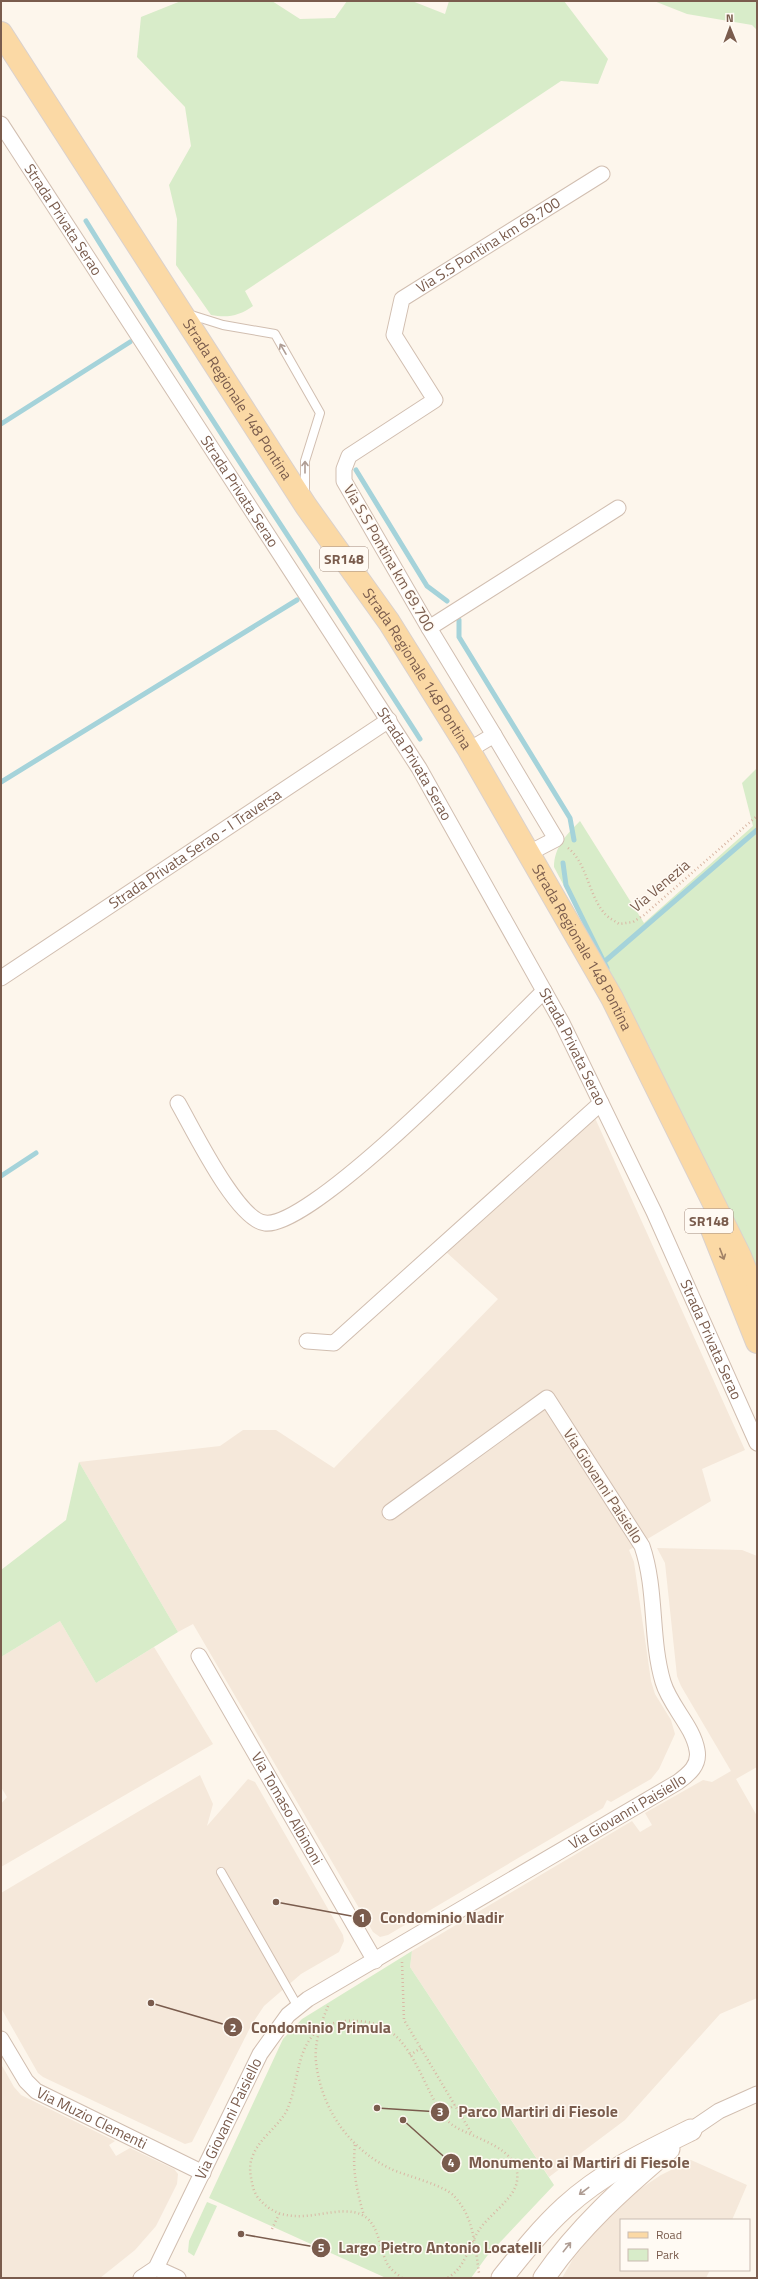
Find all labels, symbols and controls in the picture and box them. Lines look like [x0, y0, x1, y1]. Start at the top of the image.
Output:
north arrow [710, 8, 750, 48]
text: N [726, 10, 734, 26]
street label: Strada Privata Serao [19, 159, 108, 280]
street label: Via S.S Pontina km 69.700 [411, 191, 565, 298]
street label: Strada Regionale 148 Pontina [177, 314, 299, 485]
one-way arrow [279, 343, 287, 355]
street label: Strada Privata Serao [195, 431, 285, 552]
one-way arrow [301, 461, 309, 474]
street label: Via S.S Pontina km 69.700 [338, 480, 441, 635]
road number: SR148 [320, 547, 368, 571]
street label: Strada Regionale 148 Pontina [357, 583, 478, 754]
street label: Strada Privata Serao [371, 702, 458, 825]
street label: Strada Privata Serao - I Traversa [104, 782, 286, 914]
street label: Via Venezia [625, 853, 695, 918]
street label: Strada Regionale 148 Pontina [526, 860, 639, 1035]
street label: Strada Privata Serao [533, 983, 612, 1109]
road number: SR148 [685, 1209, 733, 1233]
one-way arrow [719, 1248, 727, 1260]
street label: Strada Privata Serao [675, 1276, 748, 1403]
street label: Via Giovanni Paisiello [558, 1424, 649, 1548]
street label: Via Tomaso Albinoni [246, 1748, 329, 1869]
street label: Via Giovanni Paisiello [564, 1768, 691, 1855]
callout: Condominio Nadir [352, 1904, 512, 1932]
text: Condominio Nadir [380, 1905, 504, 1929]
text: 1 [359, 1908, 365, 1927]
callout: Condominio Primula [223, 2013, 399, 2041]
text: Condominio Primula [251, 2015, 391, 2039]
text: 2 [230, 2018, 236, 2037]
street label: Via Giovanni Paisiello [189, 2054, 268, 2183]
street label: Via Muzio Clementi [33, 2081, 151, 2155]
callout: Parco Martiri di Fiesole [430, 2098, 626, 2126]
text: Parco Martiri di Fiesole [458, 2099, 618, 2123]
text: 3 [437, 2102, 443, 2121]
callout: Monumento ai Martiri di Fiesole [441, 2149, 698, 2177]
text: Monumento ai Martiri di Fiesole [468, 2150, 690, 2174]
text: 4 [448, 2153, 455, 2172]
one-way arrow [579, 2187, 590, 2195]
legend [620, 2219, 750, 2271]
text: Road [656, 2225, 682, 2244]
callout: Largo Pietro Antonio Locatelli [311, 2234, 550, 2262]
text: Largo Pietro Antonio Locatelli [338, 2235, 542, 2259]
text: 5 [318, 2238, 325, 2257]
one-way arrow [563, 2241, 572, 2252]
text: Park [656, 2245, 679, 2264]

